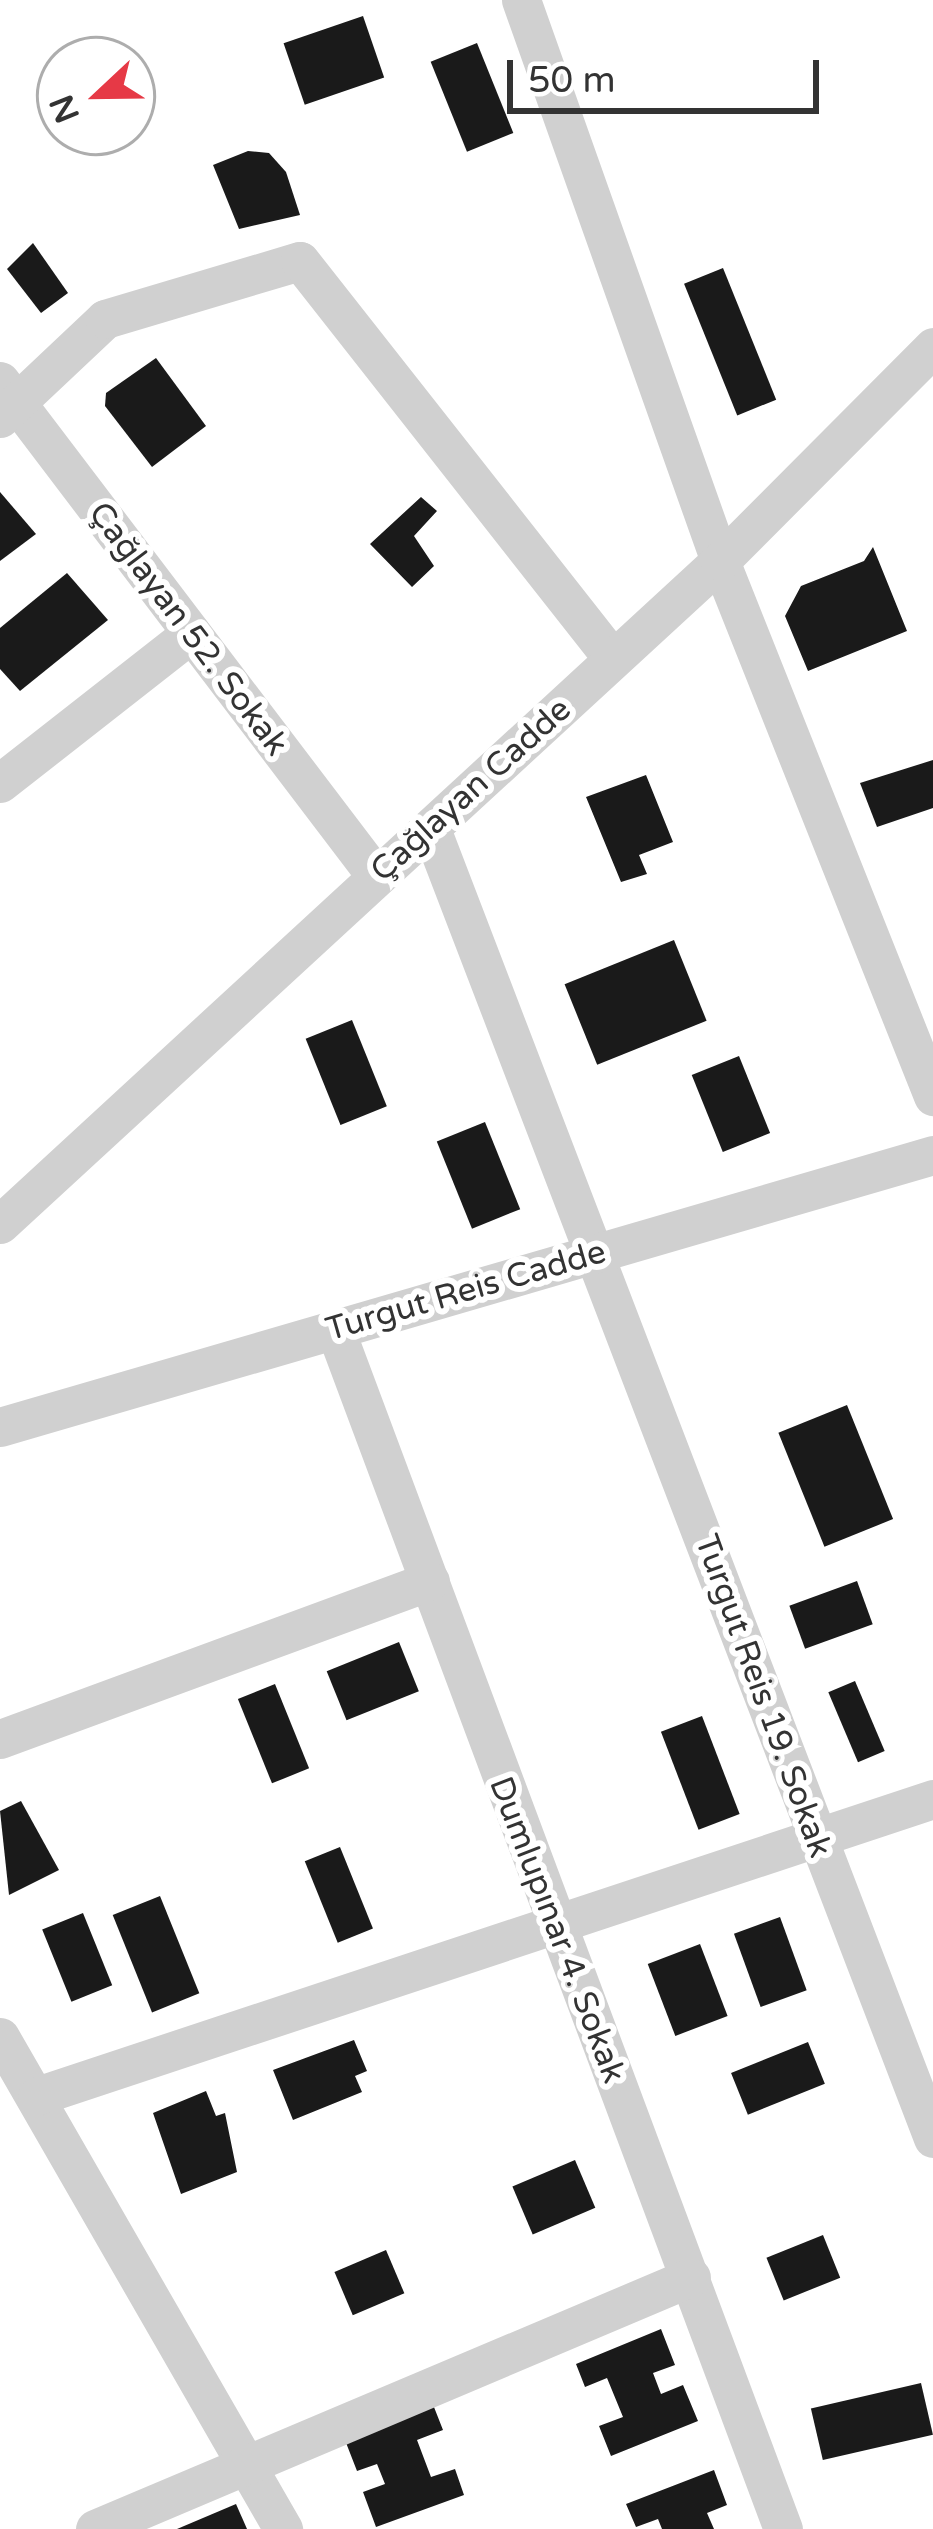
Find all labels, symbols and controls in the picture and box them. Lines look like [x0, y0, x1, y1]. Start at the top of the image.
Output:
north arrow [36, 36, 156, 156]
scale bar [513, 36, 825, 110]
text: 50 m [528, 59, 616, 102]
text: N [42, 89, 88, 128]
street label: Çağlayan 52. Sokak [80, 495, 296, 763]
street label: Çağlayan Cadde [363, 690, 579, 890]
street label: Turgut Reis Cadde [322, 1232, 610, 1350]
street label: Turgut Reis 19. Sokak [686, 1529, 840, 1863]
street label: Dumlupınar 4. Sokak [480, 1771, 634, 2089]

